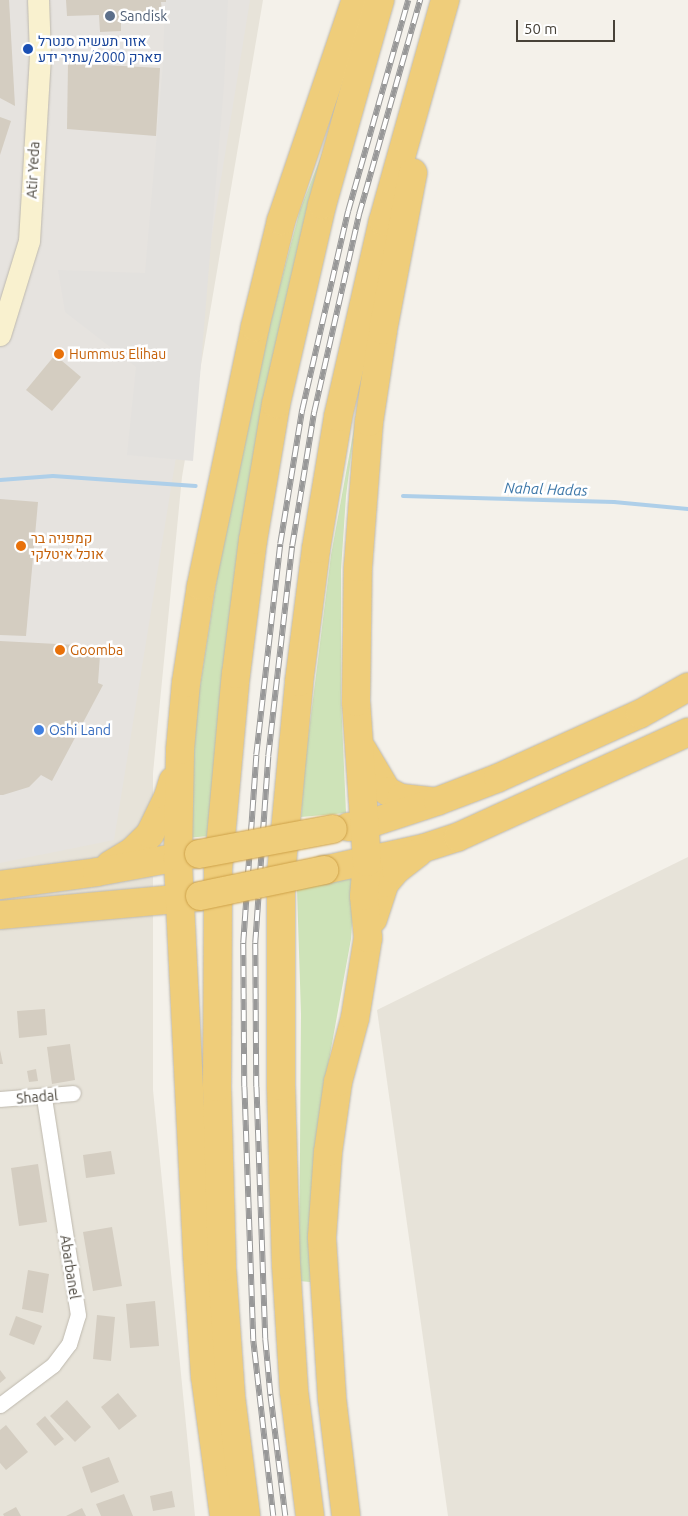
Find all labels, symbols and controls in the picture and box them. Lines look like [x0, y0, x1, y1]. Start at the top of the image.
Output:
place label: Sandisk [120, 8, 167, 24]
marker: Sandisk [104, 10, 116, 22]
scale bar [518, 10, 617, 42]
text: 50 m [524, 20, 557, 37]
place label: אזור תעשיה סנטרל פארק 2000/עתיר ידע [38, 33, 162, 65]
marker: אזור תעשיה סנטרל פארק 2000/עתיר ידע [22, 43, 34, 55]
street label: Atir Yeda [23, 141, 43, 199]
place label: Hummus Elihau [69, 346, 166, 362]
marker: Hummus Elihau [53, 348, 65, 360]
water label: Nahal Hadas [504, 479, 588, 499]
place label: קמפניה בר אוכל איטלקי [31, 530, 104, 562]
marker: קמפניה בר אוכל איטלקי [15, 540, 27, 552]
place label: Goomba [70, 642, 123, 658]
marker: Goomba [54, 644, 66, 656]
place label: Oshi Land [49, 722, 111, 738]
marker: Oshi Land [33, 724, 45, 736]
street label: Shadal [16, 1087, 58, 1107]
street label: Abarbanel [57, 1234, 83, 1300]

